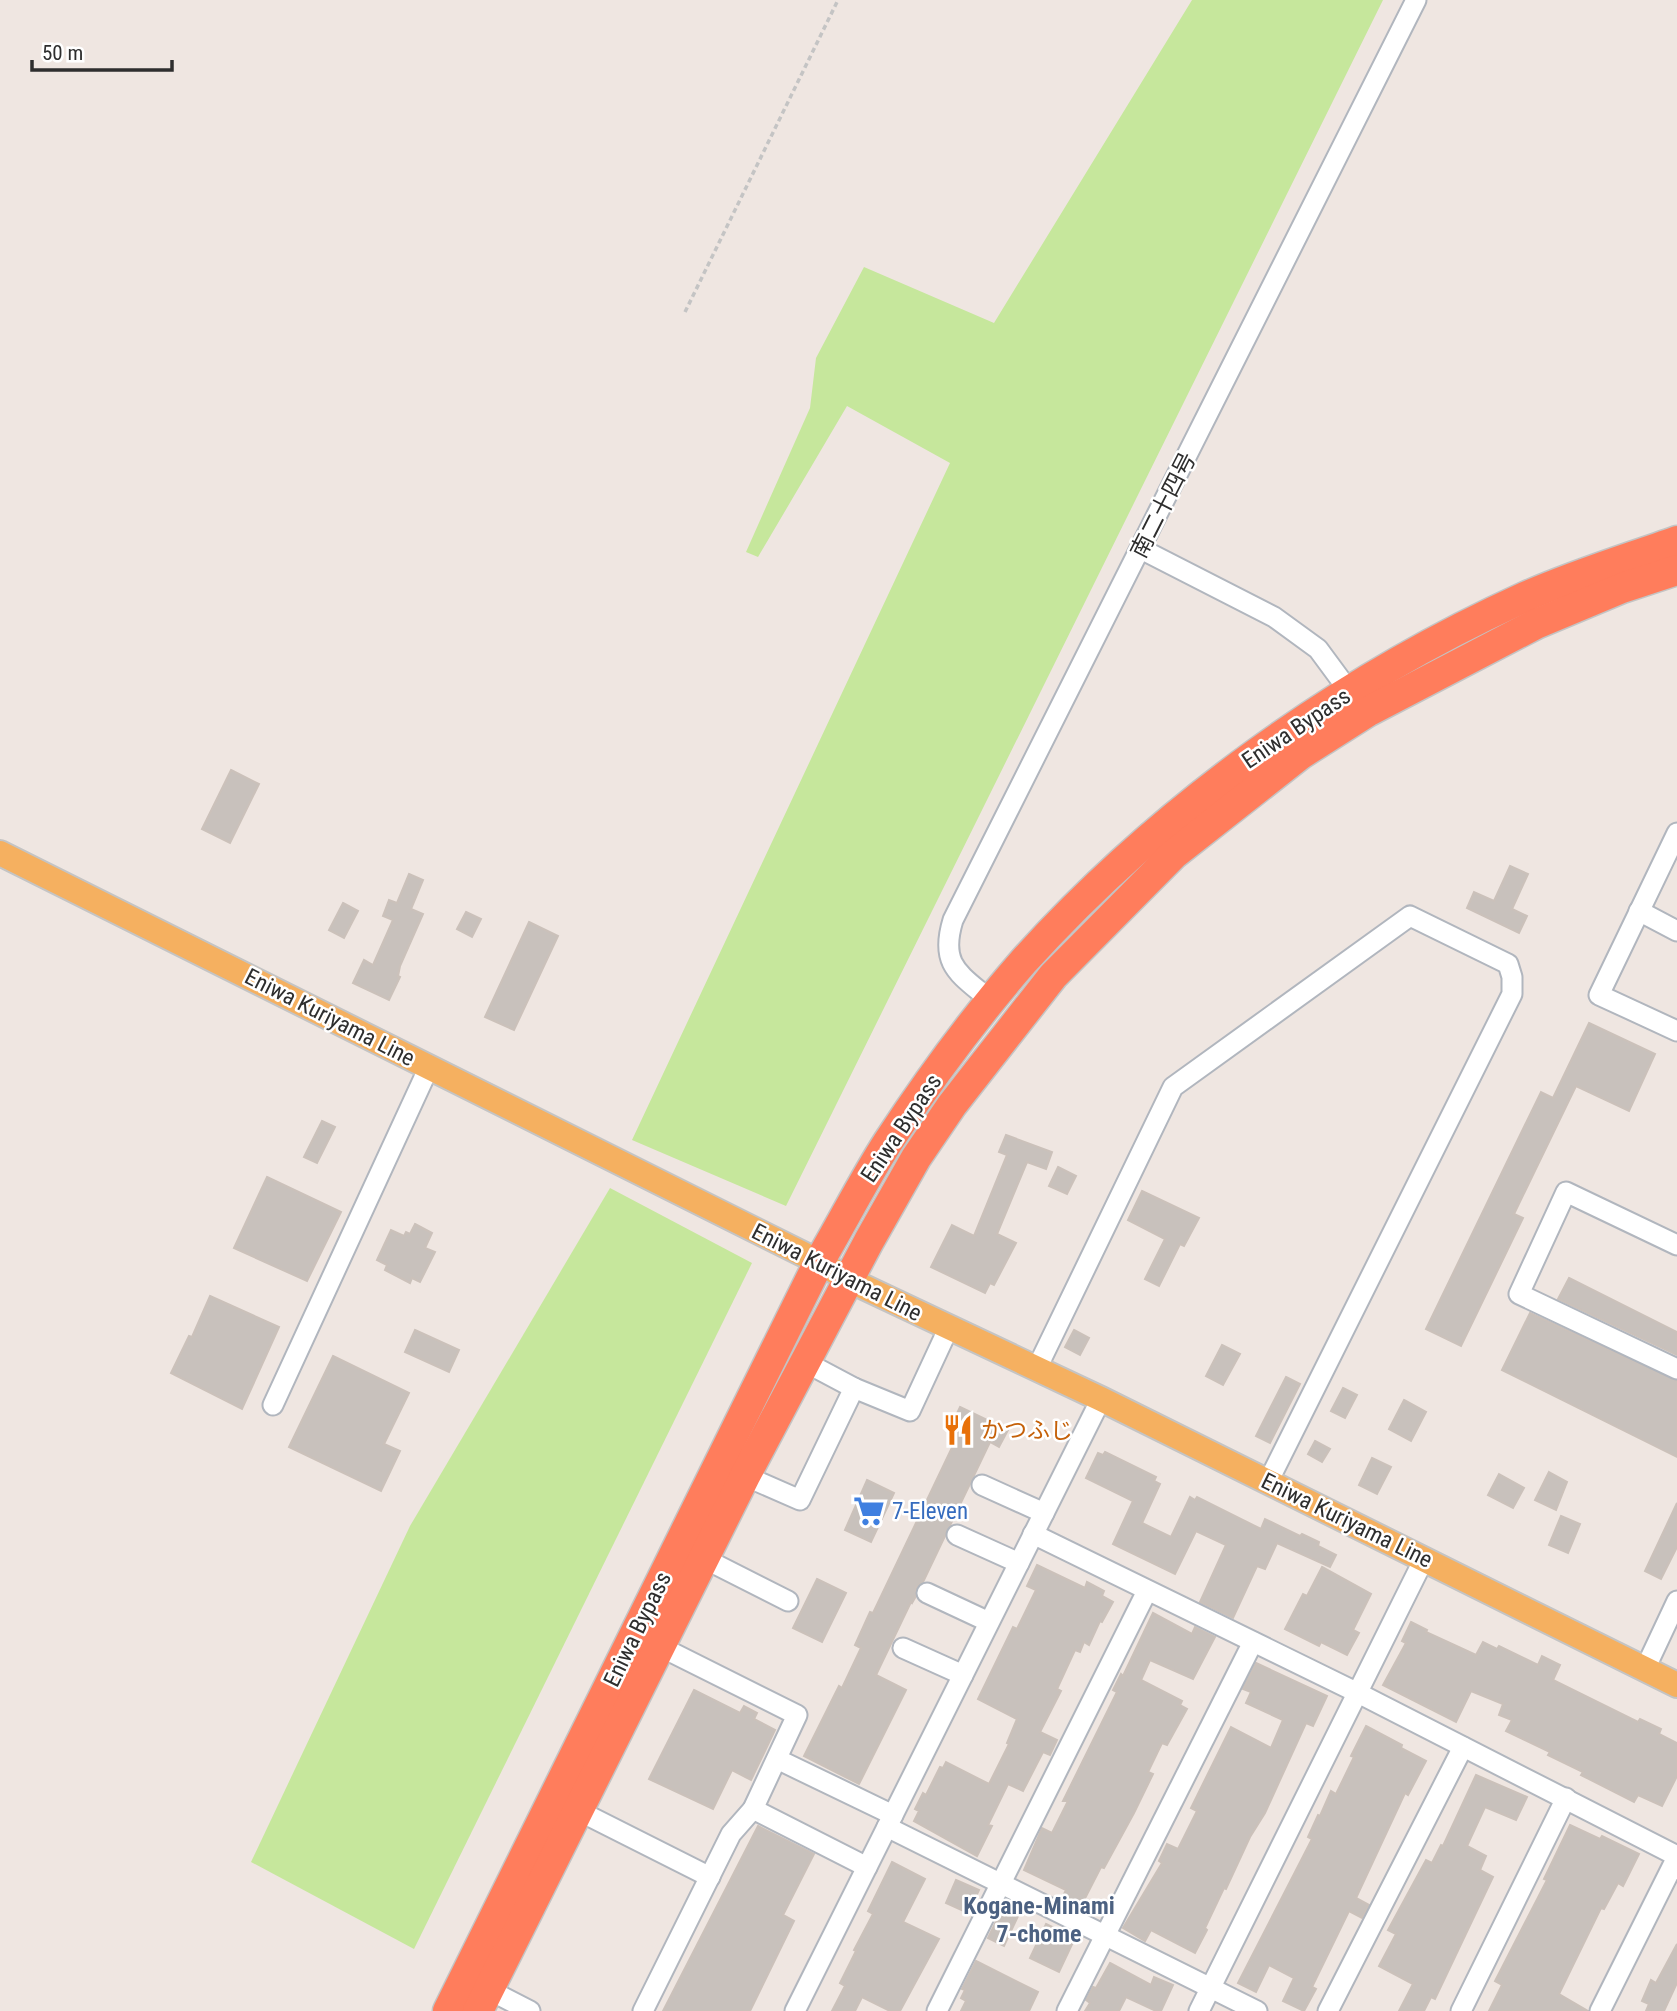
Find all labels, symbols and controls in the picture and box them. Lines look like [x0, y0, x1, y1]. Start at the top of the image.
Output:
scale bar [32, 28, 172, 72]
text: 50 m [42, 41, 83, 65]
street label: 南二十四号 [1125, 448, 1202, 563]
street label: Eniwa Bypass [1237, 682, 1355, 774]
street label: Eniwa Kuriyama Line [240, 963, 419, 1072]
street label: Eniwa Bypass [855, 1069, 947, 1187]
street label: Eniwa Kuriyama Line [747, 1218, 926, 1327]
restaurant icon: かつふじ [941, 1413, 975, 1447]
place label: かつふじ [981, 1417, 1073, 1444]
street label: Eniwa Kuriyama Line [1257, 1467, 1437, 1574]
supermarket icon: 7-Eleven [852, 1494, 886, 1528]
place label: 7-Eleven [892, 1498, 968, 1525]
street label: Eniwa Bypass [598, 1567, 677, 1691]
district label: Kogane-Minami 7-chome [963, 1892, 1115, 1948]

